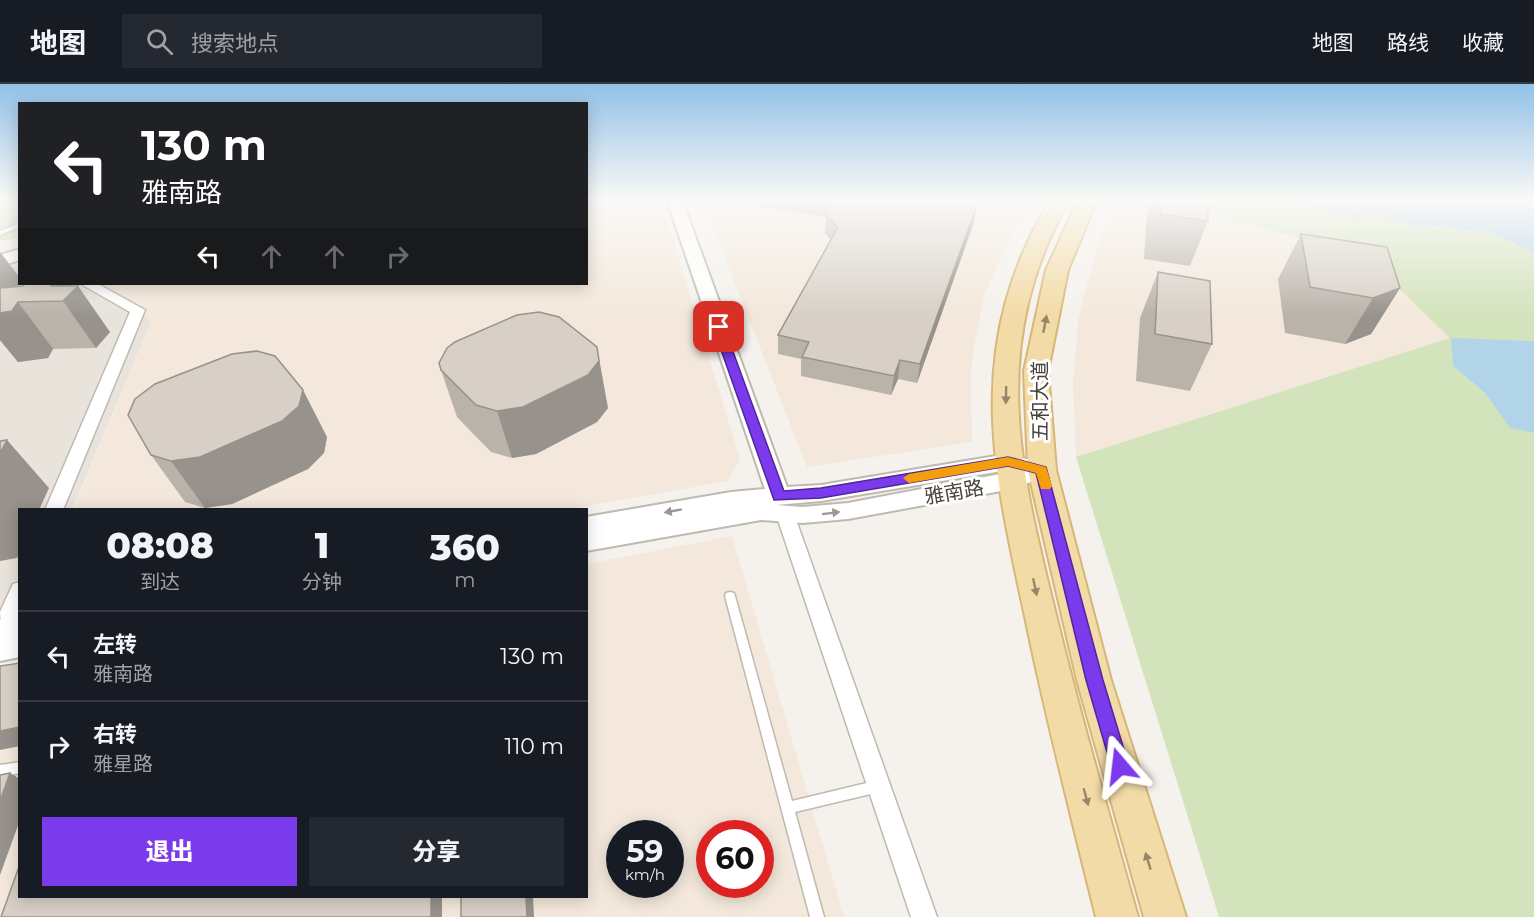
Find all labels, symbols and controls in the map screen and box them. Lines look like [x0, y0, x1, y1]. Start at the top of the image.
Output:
search box [122, 14, 542, 68]
icon: search [143, 25, 176, 58]
text: 地图 [30, 26, 86, 60]
text: 搜索地点 [191, 30, 279, 57]
text: 地图 [1312, 30, 1354, 55]
text: 路线 [1387, 30, 1429, 55]
text: 收藏 [1462, 30, 1504, 55]
text: 130 m [141, 119, 267, 171]
icon: left [42, 126, 120, 204]
text: 雅南路 [141, 176, 222, 209]
icon: left [192, 240, 225, 273]
icon: ahead [255, 240, 288, 273]
icon: ahead [318, 240, 351, 273]
icon: right [381, 240, 414, 273]
pin [693, 301, 744, 352]
icon: arrive [702, 310, 735, 343]
one-way arrow [1041, 315, 1050, 334]
street label: 五和大道 [1028, 361, 1052, 441]
one-way arrow [1001, 386, 1011, 405]
street label: 雅南路 [922, 475, 986, 509]
one-way arrow [663, 506, 682, 515]
one-way arrow [822, 508, 841, 517]
text: 08:08 [106, 523, 214, 567]
text: 1 [315, 523, 329, 567]
text: 360 [430, 525, 500, 569]
text: m [454, 568, 476, 592]
text: 到达 [140, 570, 180, 594]
text: 分钟 [302, 570, 342, 594]
one-way arrow [1031, 578, 1040, 597]
text: 左转 [93, 631, 137, 658]
icon: left [42, 640, 75, 673]
text: 130 m [500, 643, 564, 670]
text: 雅南路 [93, 662, 153, 686]
text: 右转 [93, 721, 137, 748]
icon: right [42, 730, 75, 763]
text: 110 m [504, 733, 564, 760]
position arrow [1088, 734, 1152, 798]
text: 雅星路 [93, 752, 153, 776]
one-way arrow [1081, 788, 1091, 806]
button: 退出 [42, 817, 297, 886]
button: 分享 [309, 817, 564, 886]
speed limit sign: 60 [696, 820, 774, 898]
text: 59 [627, 833, 663, 870]
one-way arrow [1143, 852, 1152, 870]
text: km/h [625, 865, 665, 884]

